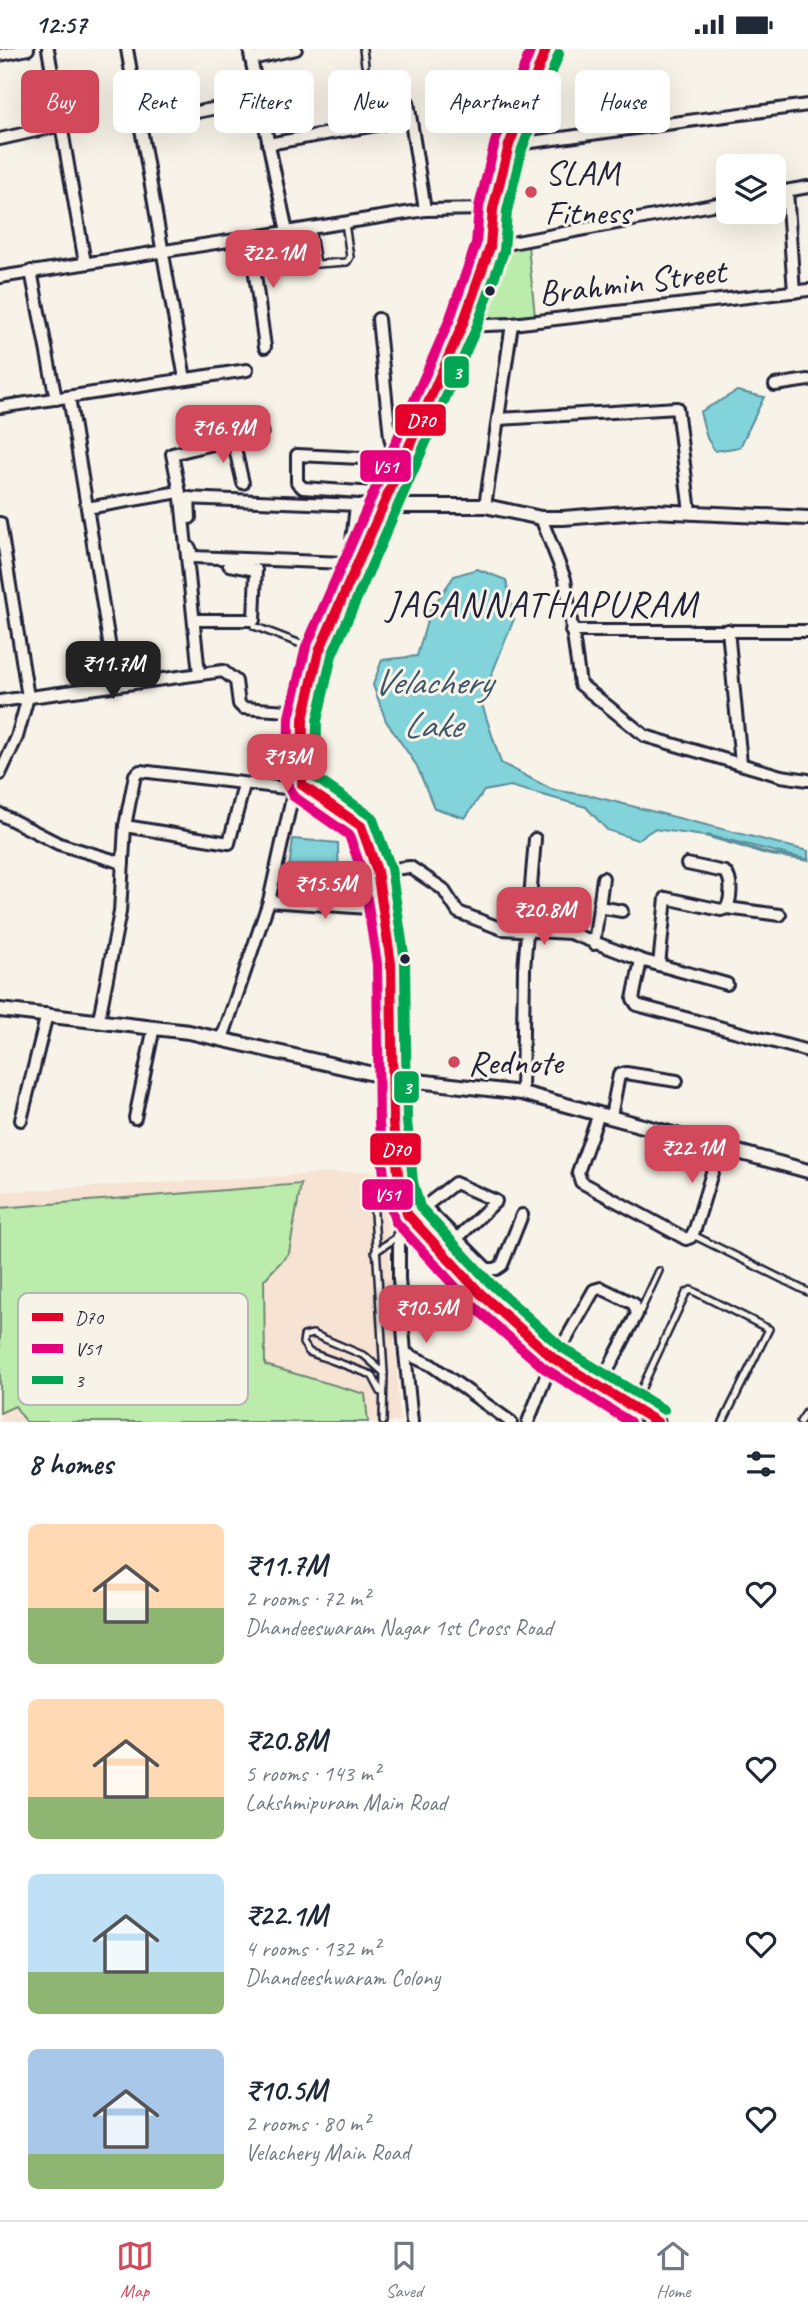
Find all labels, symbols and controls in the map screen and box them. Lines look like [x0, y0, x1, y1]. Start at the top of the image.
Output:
text: 12:57 [35, 8, 86, 41]
chip: Buy [21, 70, 99, 133]
chip: Rent [113, 70, 200, 133]
chip: Filters [214, 70, 314, 133]
chip: New [328, 70, 411, 133]
chip: Apartment [425, 70, 561, 133]
chip: House [575, 70, 670, 133]
place label: SLAM Fitness [545, 150, 633, 235]
map controls [716, 154, 786, 224]
button: layers [716, 154, 786, 224]
marker: SLAM Fitness [523, 184, 539, 200]
pin: ₹22.1M [216, 231, 330, 290]
text: ₹22.1M [242, 238, 304, 267]
street label: Brahmin Street [536, 248, 731, 316]
unlabelled marker [483, 284, 497, 298]
line badge: 3 [443, 355, 470, 389]
text: 3 [453, 361, 464, 385]
line badge: D70 [394, 403, 447, 437]
pin: ₹16.9M [166, 405, 280, 465]
text: D70 [407, 409, 438, 433]
text: ₹16.9M [192, 413, 254, 442]
line badge: V51 [359, 449, 412, 483]
text: V51 [372, 455, 401, 479]
district label: JAGANNATHAPURAM [384, 580, 700, 627]
pin: ₹11.7M [56, 641, 170, 701]
text: ₹11.7M [82, 649, 144, 678]
water label: Velachery Lake [373, 658, 497, 748]
pin: ₹13M [246, 735, 328, 794]
text: ₹13M [263, 742, 311, 771]
pin: ₹15.5M [268, 861, 382, 921]
text: ₹15.5M [294, 869, 356, 898]
pin: ₹20.8M [487, 887, 601, 947]
text: ₹20.8M [513, 895, 575, 924]
unlabelled marker [398, 952, 412, 966]
place label: Rednote [468, 1040, 565, 1085]
marker: Rednote [446, 1054, 462, 1070]
line badge: 3 [393, 1070, 420, 1104]
text: 3 [403, 1076, 414, 1100]
pin: ₹22.1M [635, 1125, 749, 1185]
line badge: D70 [369, 1132, 422, 1166]
text: ₹22.1M [661, 1133, 723, 1162]
text: D70 [382, 1138, 413, 1162]
line badge: V51 [361, 1178, 414, 1211]
text: V51 [374, 1183, 403, 1207]
pin: ₹10.5M [369, 1285, 483, 1345]
legend [18, 1293, 248, 1405]
text: ₹10.5M [395, 1293, 457, 1322]
text: D70 [75, 1306, 105, 1330]
text: V51 [75, 1337, 103, 1361]
text: 3 [75, 1369, 85, 1393]
text: 8 homes [28, 1445, 113, 1483]
icon: filters [742, 1445, 780, 1483]
text: ₹11.7M [245, 1546, 327, 1584]
icon: home [84, 1552, 168, 1636]
icon: heart [742, 1575, 780, 1613]
text: 2 rooms · 72 m² [245, 1584, 369, 1613]
text: Dhandeeswaram Nagar 1st Cross Road [245, 1613, 553, 1642]
text: ₹20.8M [245, 1721, 327, 1759]
icon: home [84, 1727, 168, 1811]
icon: heart [742, 1750, 780, 1788]
text: 5 rooms · 143 m² [245, 1759, 380, 1788]
text: Lakshmipuram Main Road [245, 1788, 447, 1817]
text: ₹22.1M [245, 1896, 327, 1934]
icon: home [84, 1902, 168, 1986]
icon: heart [742, 1925, 780, 1963]
text: 4 rooms · 132 m² [245, 1934, 380, 1963]
text: Dhandeeshwaram Colony [245, 1963, 440, 1992]
text: ₹10.5M [245, 2071, 326, 2109]
icon: home [84, 2077, 168, 2161]
icon: heart [742, 2100, 780, 2138]
text: 2 rooms · 80 m² [245, 2109, 369, 2138]
text: Velachery Main Road [245, 2138, 410, 2167]
tab: Map [116, 2237, 154, 2303]
tab: Saved [385, 2237, 423, 2303]
tab: Home [654, 2237, 692, 2303]

